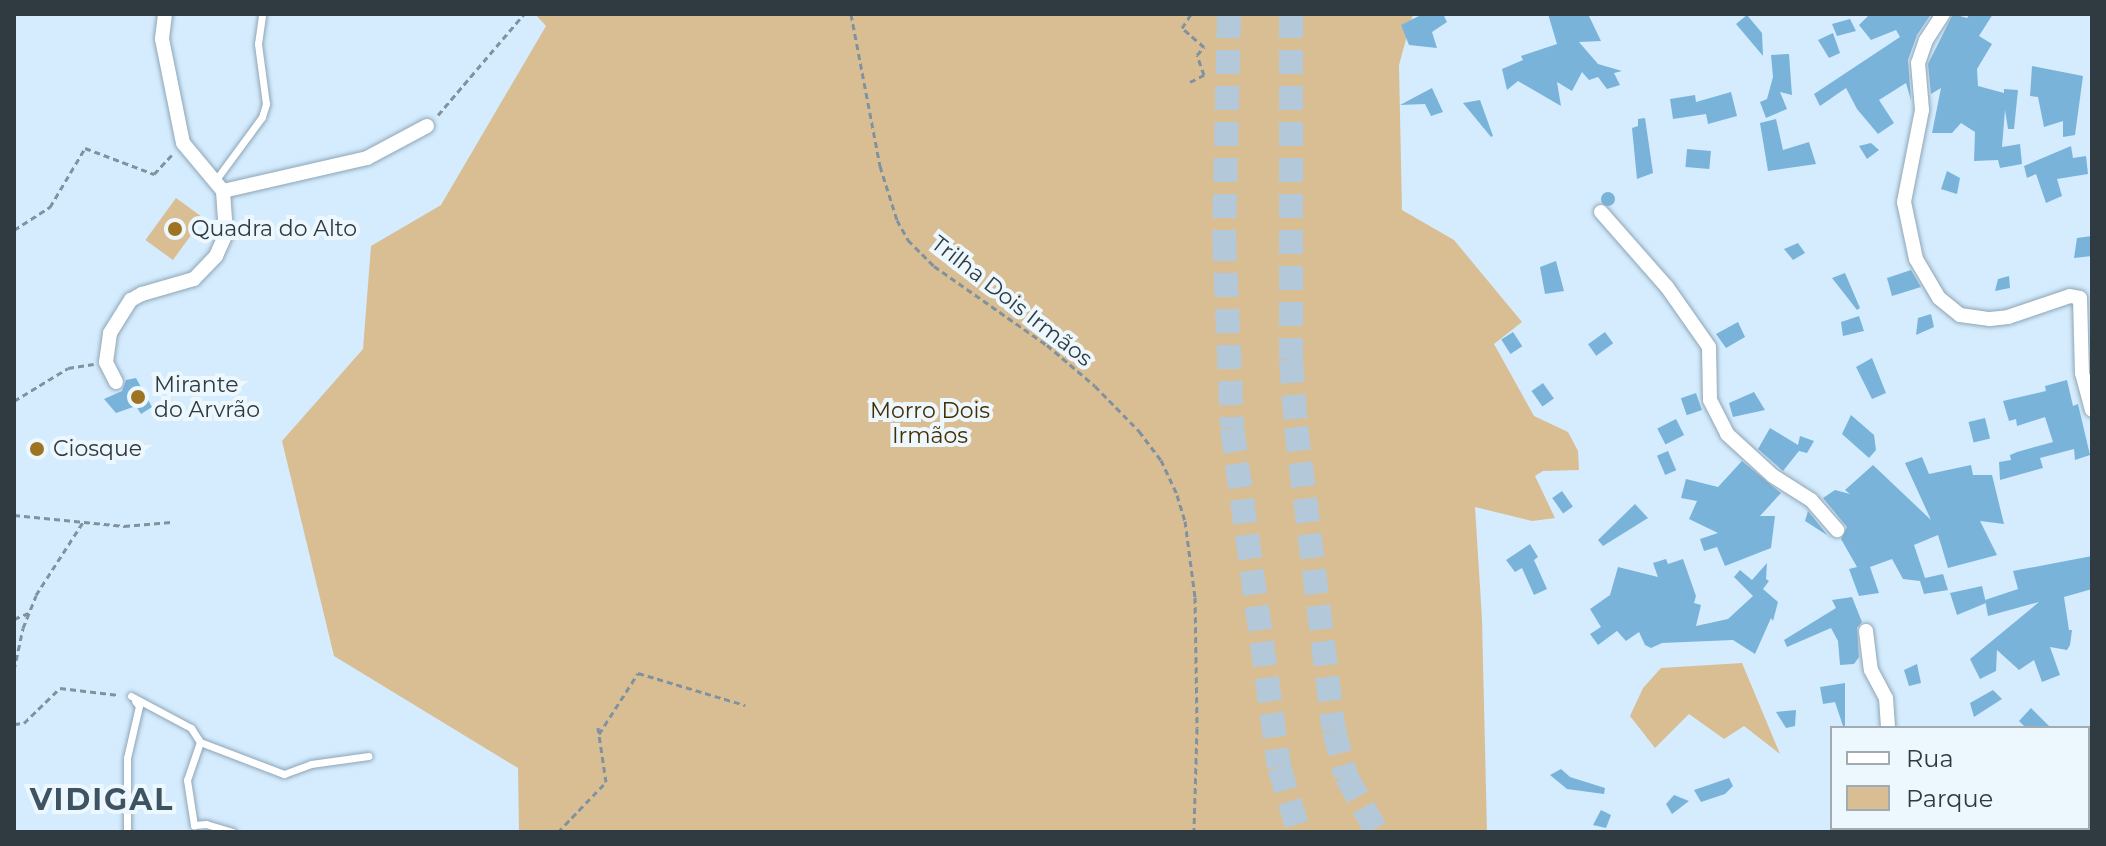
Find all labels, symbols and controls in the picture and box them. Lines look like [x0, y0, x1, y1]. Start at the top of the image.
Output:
place label: Quadra do Alto [191, 216, 357, 242]
marker: Quadra do Alto [166, 220, 184, 238]
street label: Trilha Dois Irmãos [926, 230, 1098, 372]
place label: Mirante do Arvrão [154, 371, 260, 422]
marker: Mirante do Arvrão [129, 388, 147, 406]
park label: Morro Dois Irmãos [870, 397, 990, 448]
place label: Ciosque [53, 436, 142, 462]
marker: Ciosque [28, 440, 46, 458]
legend [1830, 726, 2090, 830]
text: Rua [1906, 744, 1954, 773]
district label: VIDIGAL [30, 782, 174, 818]
text: Parque [1906, 784, 1993, 813]

